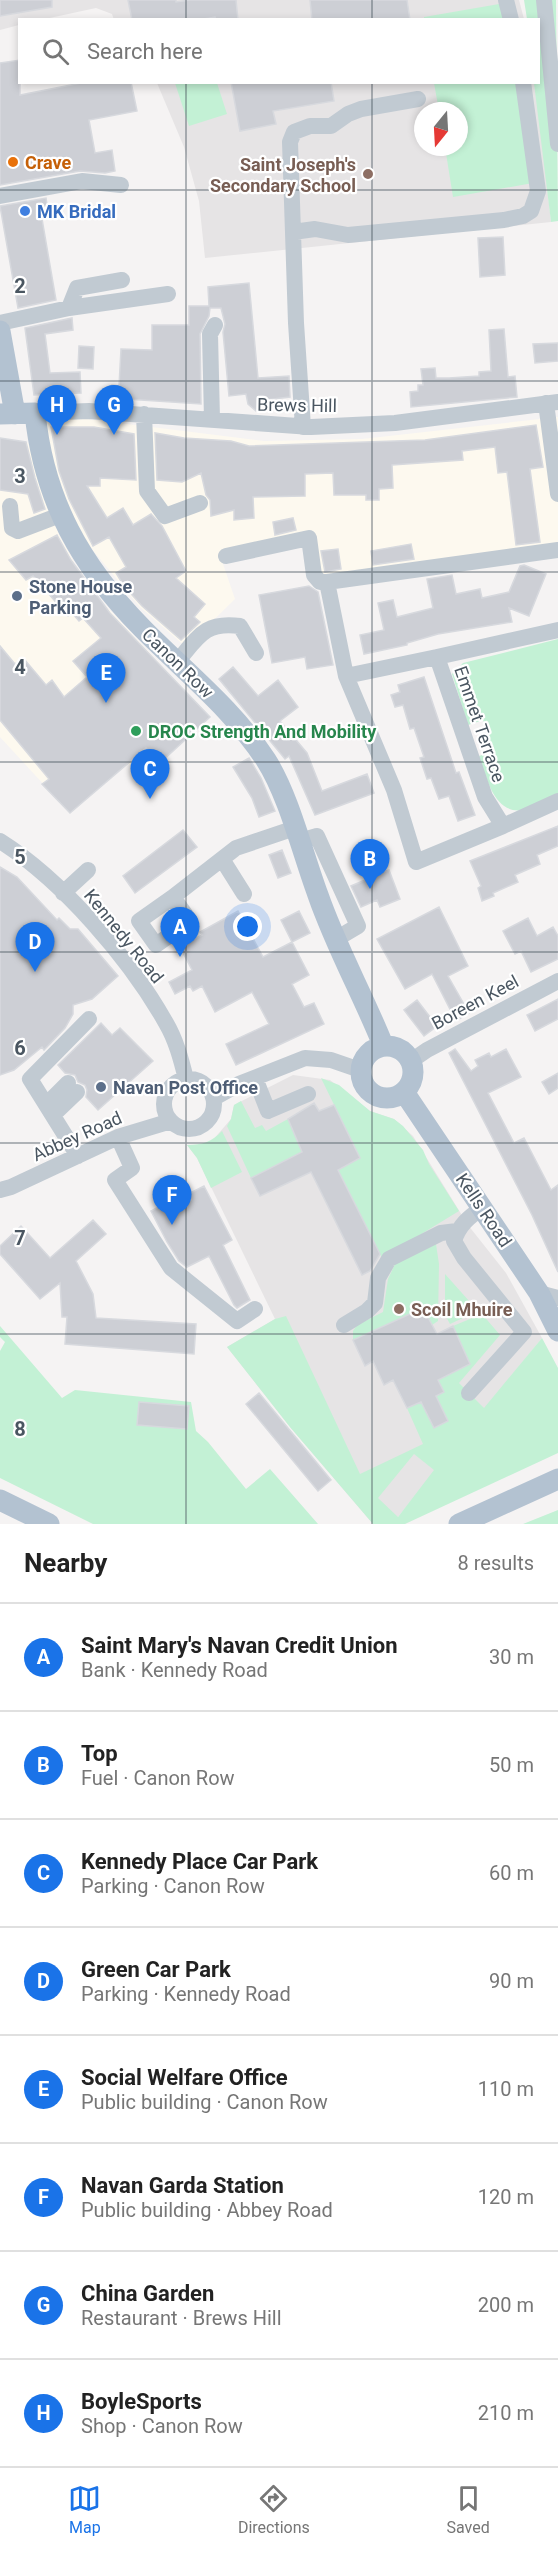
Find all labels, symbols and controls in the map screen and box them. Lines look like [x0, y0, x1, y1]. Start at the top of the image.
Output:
search box [18, 18, 540, 84]
icon: search [39, 35, 72, 68]
text: Search here [87, 39, 203, 64]
north arrow [414, 102, 468, 156]
place label: Crave [25, 152, 72, 173]
place label: Saint Joseph's Secondary School [210, 154, 356, 196]
marker: Crave [6, 155, 20, 169]
marker: Saint Joseph's Secondary School [361, 167, 375, 181]
place label: MK Bridal [37, 201, 116, 222]
marker: MK Bridal [18, 204, 32, 218]
text: 2 [14, 274, 26, 298]
pin: H [38, 386, 76, 435]
pin: G [94, 386, 134, 435]
street label: Brews Hill [257, 394, 337, 416]
text: 3 [14, 464, 26, 488]
place label: Stone House Parking [29, 576, 133, 618]
marker: Stone House Parking [10, 589, 24, 603]
street label: Canon Row [138, 624, 218, 702]
pin: E [86, 654, 126, 703]
text: 4 [14, 655, 26, 679]
street label: Emmet Terrace [450, 663, 510, 785]
place label: DROC Strength And Mobility [148, 721, 377, 742]
marker: DROC Strength And Mobility [129, 724, 143, 738]
pin: C [130, 750, 170, 799]
pin: B [350, 840, 389, 889]
text: 5 [14, 845, 26, 869]
street label: Kennedy Road [80, 885, 168, 987]
pin: A [160, 908, 200, 957]
your location [233, 912, 262, 941]
pin: D [15, 922, 54, 972]
street label: Boreen Keel [428, 970, 522, 1034]
text: 6 [14, 1036, 26, 1060]
place label: Navan Post Office [113, 1077, 258, 1098]
marker: Navan Post Office [94, 1080, 108, 1094]
street label: Abbey Road [29, 1107, 125, 1165]
street label: Kells Road [452, 1169, 516, 1251]
pin: F [152, 1176, 192, 1225]
text: 7 [14, 1226, 26, 1250]
place label: Scoil Mhuire [411, 1299, 513, 1320]
marker: Scoil Mhuire [392, 1302, 406, 1316]
text: 8 [14, 1417, 26, 1441]
text: Nearby [24, 1548, 107, 1578]
text: 8 results [458, 1551, 534, 1575]
text: Saint Mary's Navan Credit Union [81, 1633, 398, 1658]
text: A [37, 1645, 50, 1669]
text: 30 m [489, 1645, 534, 1669]
text: Bank · Kennedy Road [81, 1658, 268, 1682]
text: Top [81, 1741, 118, 1766]
text: B [37, 1753, 50, 1777]
text: 50 m [489, 1753, 534, 1777]
text: Fuel · Canon Row [81, 1766, 235, 1790]
text: Kennedy Place Car Park [81, 1849, 318, 1874]
text: C [37, 1861, 50, 1885]
text: 60 m [489, 1861, 534, 1885]
text: Parking · Canon Row [81, 1874, 265, 1898]
text: Green Car Park [81, 1957, 231, 1982]
text: D [37, 1969, 50, 1993]
text: 90 m [489, 1969, 534, 1993]
text: Parking · Kennedy Road [81, 1982, 291, 2006]
text: Social Welfare Office [81, 2065, 288, 2090]
text: E [38, 2077, 49, 2101]
text: 110 m [478, 2077, 534, 2101]
text: Public building · Canon Row [81, 2090, 328, 2114]
text: Navan Garda Station [81, 2173, 284, 2198]
text: F [38, 2185, 49, 2209]
text: 120 m [478, 2185, 534, 2209]
text: Public building · Abbey Road [81, 2198, 333, 2222]
text: China Garden [81, 2281, 214, 2306]
text: G [37, 2293, 50, 2317]
text: 200 m [478, 2293, 534, 2317]
text: Restaurant · Brews Hill [81, 2306, 282, 2330]
text: BoyleSports [81, 2389, 202, 2414]
text: H [36, 2401, 51, 2425]
text: 210 m [478, 2401, 534, 2425]
text: Shop · Canon Row [81, 2414, 243, 2438]
tab: Map [68, 2482, 101, 2537]
tab: Directions [238, 2482, 310, 2537]
tab: Saved [446, 2482, 490, 2537]

